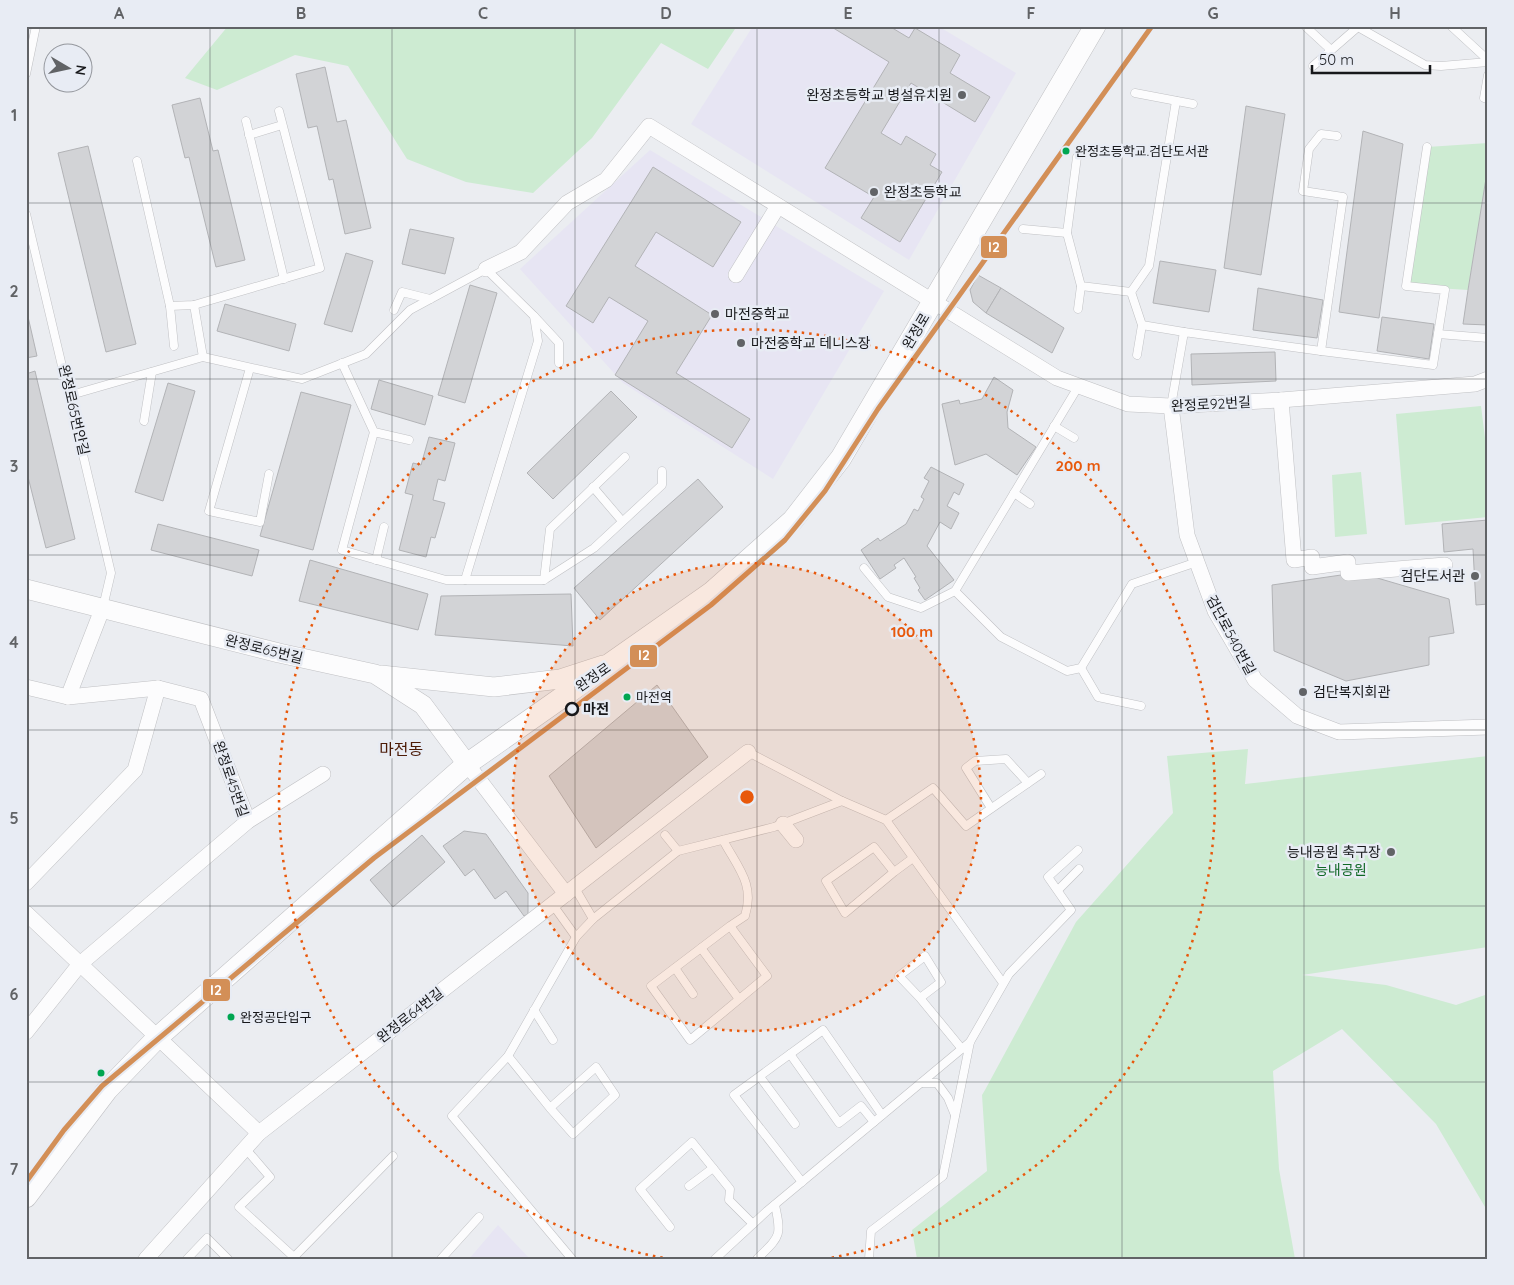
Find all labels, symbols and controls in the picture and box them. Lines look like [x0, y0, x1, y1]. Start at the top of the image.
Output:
text: A [114, 3, 125, 23]
text: B [296, 3, 306, 23]
text: C [478, 3, 488, 23]
text: D [660, 3, 672, 23]
text: E [843, 3, 853, 23]
text: F [1027, 3, 1036, 23]
text: G [1207, 3, 1219, 23]
text: H [1389, 3, 1401, 23]
north arrow [42, 42, 92, 92]
scale bar [1312, 42, 1429, 74]
text: 50 m [1319, 50, 1354, 69]
text: N [71, 64, 91, 77]
place label: 완정초등학교 병설유치원 [806, 86, 952, 104]
marker: 완정초등학교 병설유치원 [956, 89, 968, 101]
text: 1 [11, 105, 17, 125]
place label: 완정초등학교.검단도서관 [1075, 143, 1209, 159]
marker: 완정초등학교.검단도서관 [1061, 146, 1071, 156]
place label: 완정초등학교 [884, 183, 961, 201]
marker: 완정초등학교 [868, 186, 880, 198]
line badge: I2 [980, 235, 1008, 259]
text: I2 [988, 238, 1000, 256]
text: 2 [9, 281, 19, 301]
place label: 마전중학교 [725, 305, 790, 323]
marker: 마전중학교 [709, 308, 721, 320]
street label: 완정로 [898, 310, 934, 352]
place label: 마전중학교 테니스장 [751, 334, 871, 352]
marker: 마전중학교 테니스장 [735, 337, 747, 349]
street label: 완정로65번안길 [55, 363, 93, 457]
street label: 완정로92번길 [1171, 393, 1251, 415]
text: 3 [10, 456, 18, 476]
text: 200 m [1056, 456, 1101, 475]
place label: 검단도서관 [1401, 567, 1465, 585]
marker: 검단도서관 [1469, 570, 1481, 582]
street label: 검단로540번길 [1202, 592, 1260, 678]
text: 100 m [891, 622, 933, 641]
street label: 완정로65번길 [223, 631, 305, 667]
text: 4 [9, 632, 19, 652]
line badge: I2 [629, 644, 658, 668]
text: I2 [638, 646, 650, 664]
street label: 완정로 [572, 658, 614, 695]
place label: 검단복지회관 [1313, 683, 1390, 701]
marker: 검단복지회관 [1297, 686, 1309, 698]
place label: 마전역 [636, 689, 672, 705]
marker: 마전역 [622, 692, 632, 702]
place label: 마전 [583, 700, 609, 718]
marker: 마전 [565, 702, 579, 716]
street label: 완정로45번길 [210, 738, 252, 820]
district label: 마전동 [379, 739, 423, 759]
centre of rings [738, 788, 756, 806]
text: 5 [9, 808, 19, 828]
place label: 능내공원 축구장 [1287, 843, 1381, 861]
marker: 능내공원 축구장 [1385, 846, 1397, 858]
park label: 능내공원 [1315, 861, 1367, 879]
line badge: I2 [202, 978, 231, 1002]
text: I2 [210, 981, 222, 999]
street label: 완정로64번길 [373, 983, 447, 1047]
text: 6 [10, 984, 19, 1004]
place label: 완정공단입구 [240, 1009, 312, 1025]
marker: 완정공단입구 [226, 1012, 236, 1022]
unlabelled marker [96, 1068, 106, 1078]
text: 7 [10, 1159, 19, 1179]

